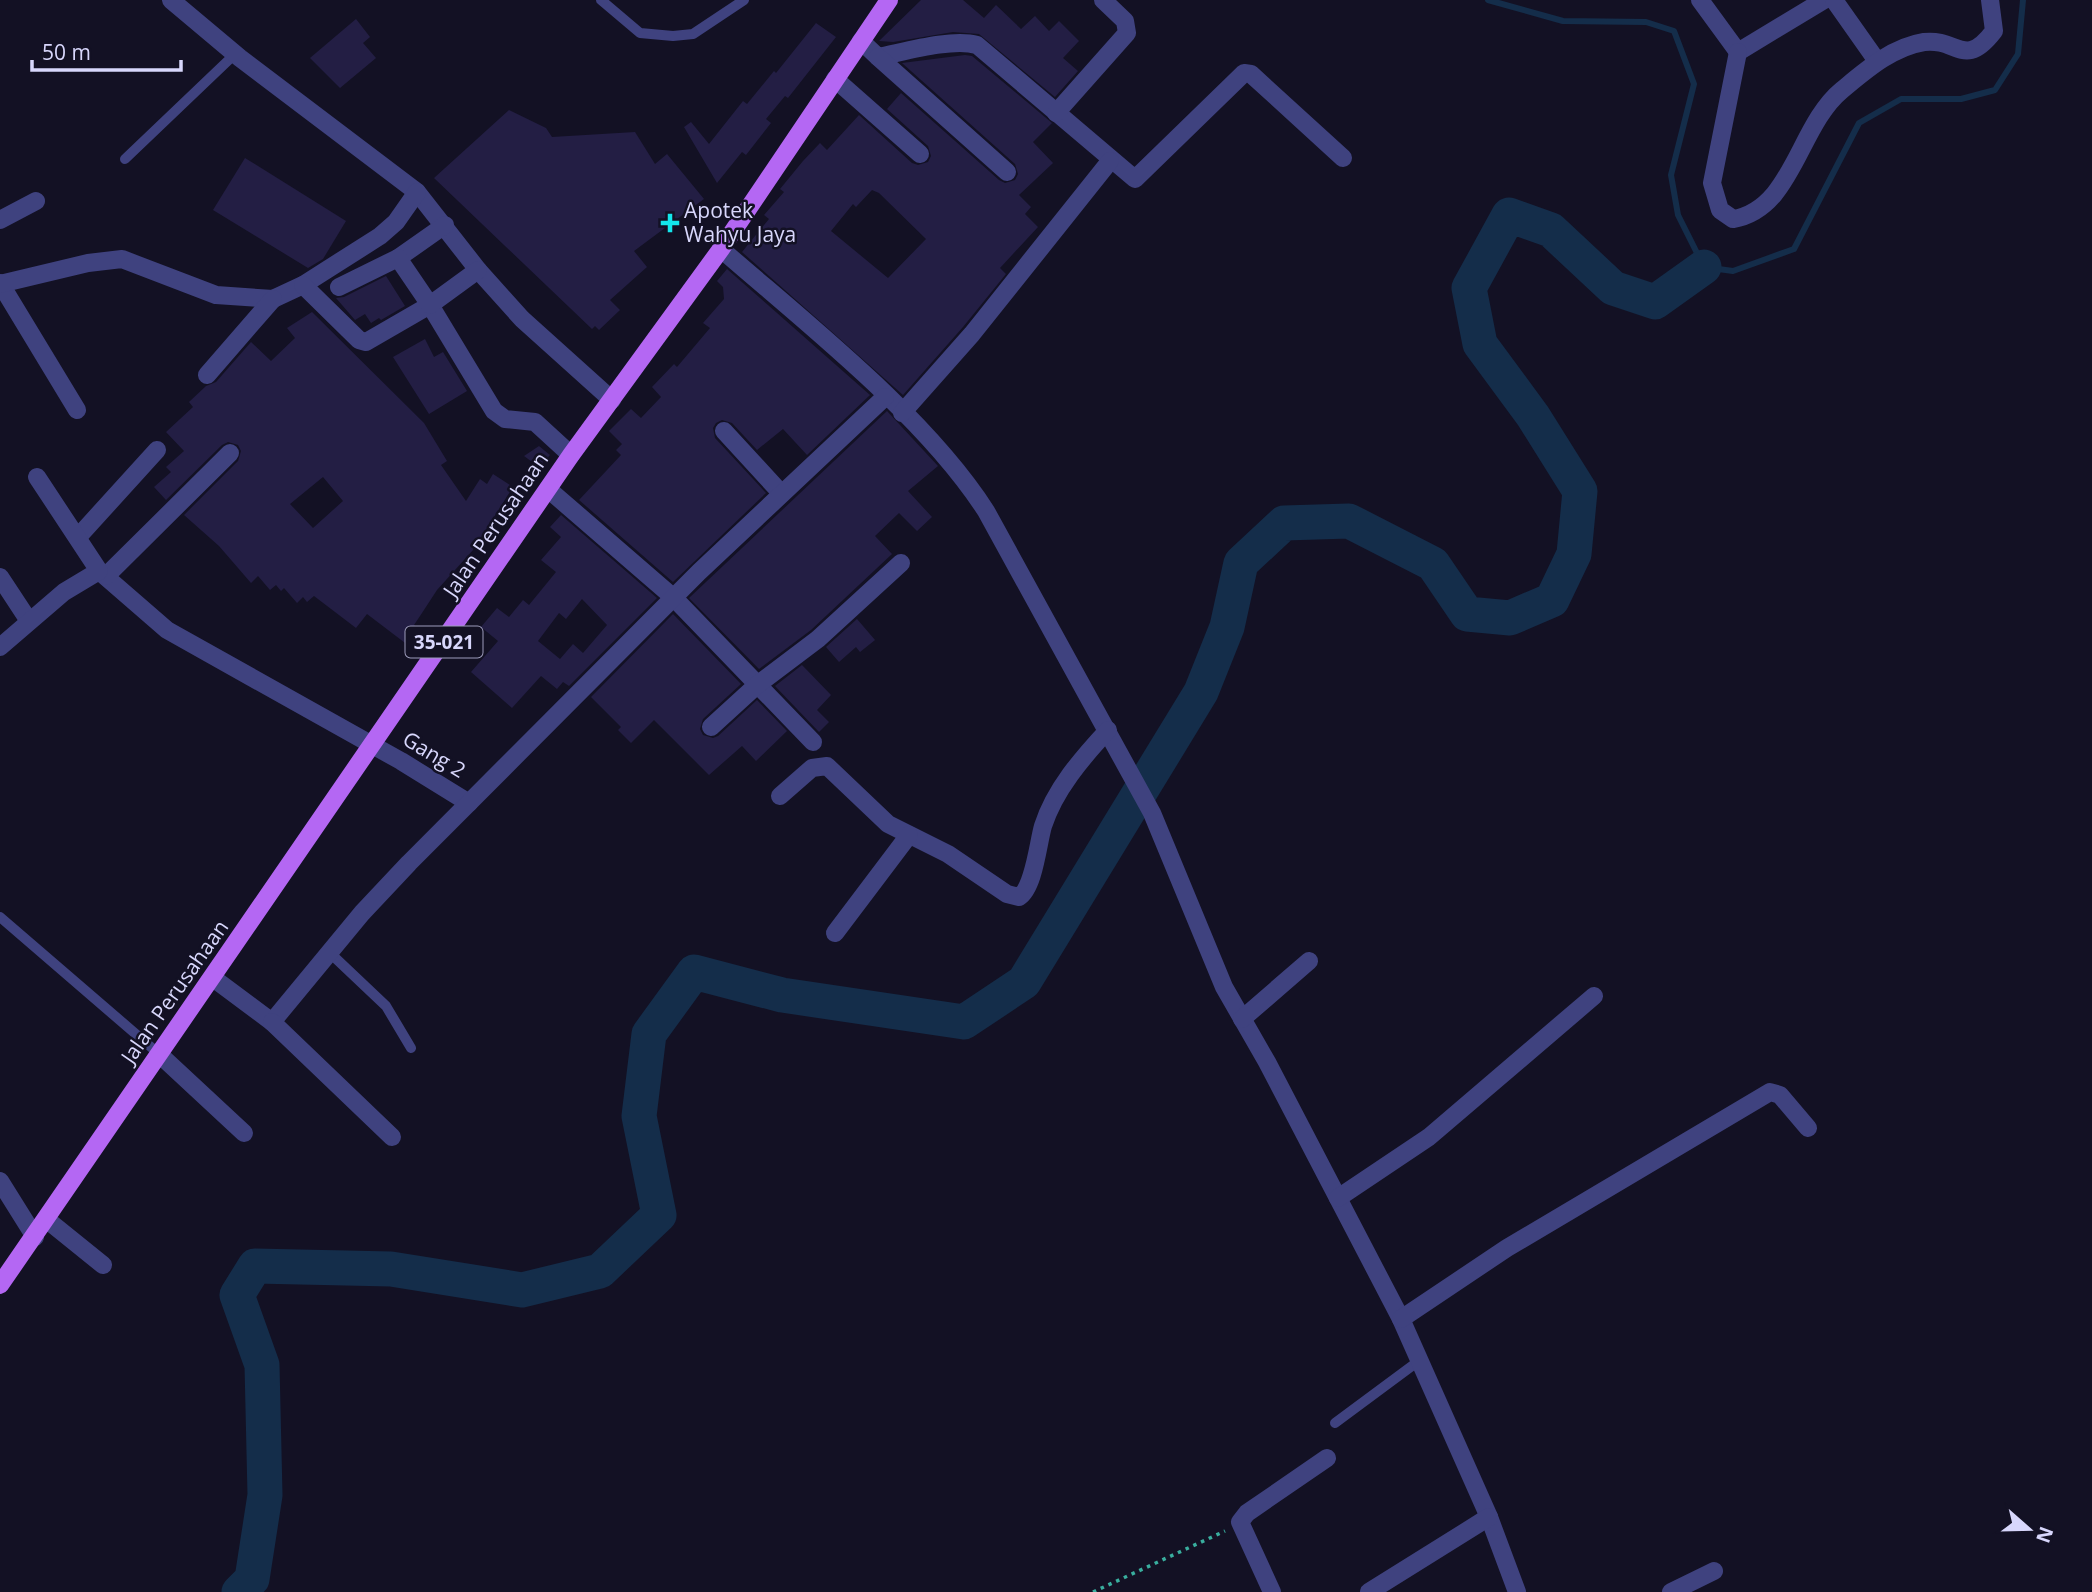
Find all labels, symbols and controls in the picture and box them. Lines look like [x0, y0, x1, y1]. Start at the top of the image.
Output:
scale bar [32, 28, 180, 72]
text: 50 m [42, 38, 91, 66]
place label: Apotek Wahyu Jaya [684, 196, 796, 248]
marker: Apotek Wahyu Jaya [662, 215, 678, 231]
street label: Jalan Perusahaan [435, 446, 554, 604]
road number: 35-021 [406, 626, 482, 657]
street label: Gang 2 [398, 724, 471, 784]
street label: Jalan Perusahaan [113, 914, 234, 1070]
north arrow [1994, 1494, 2064, 1564]
text: N [2030, 1523, 2060, 1547]

